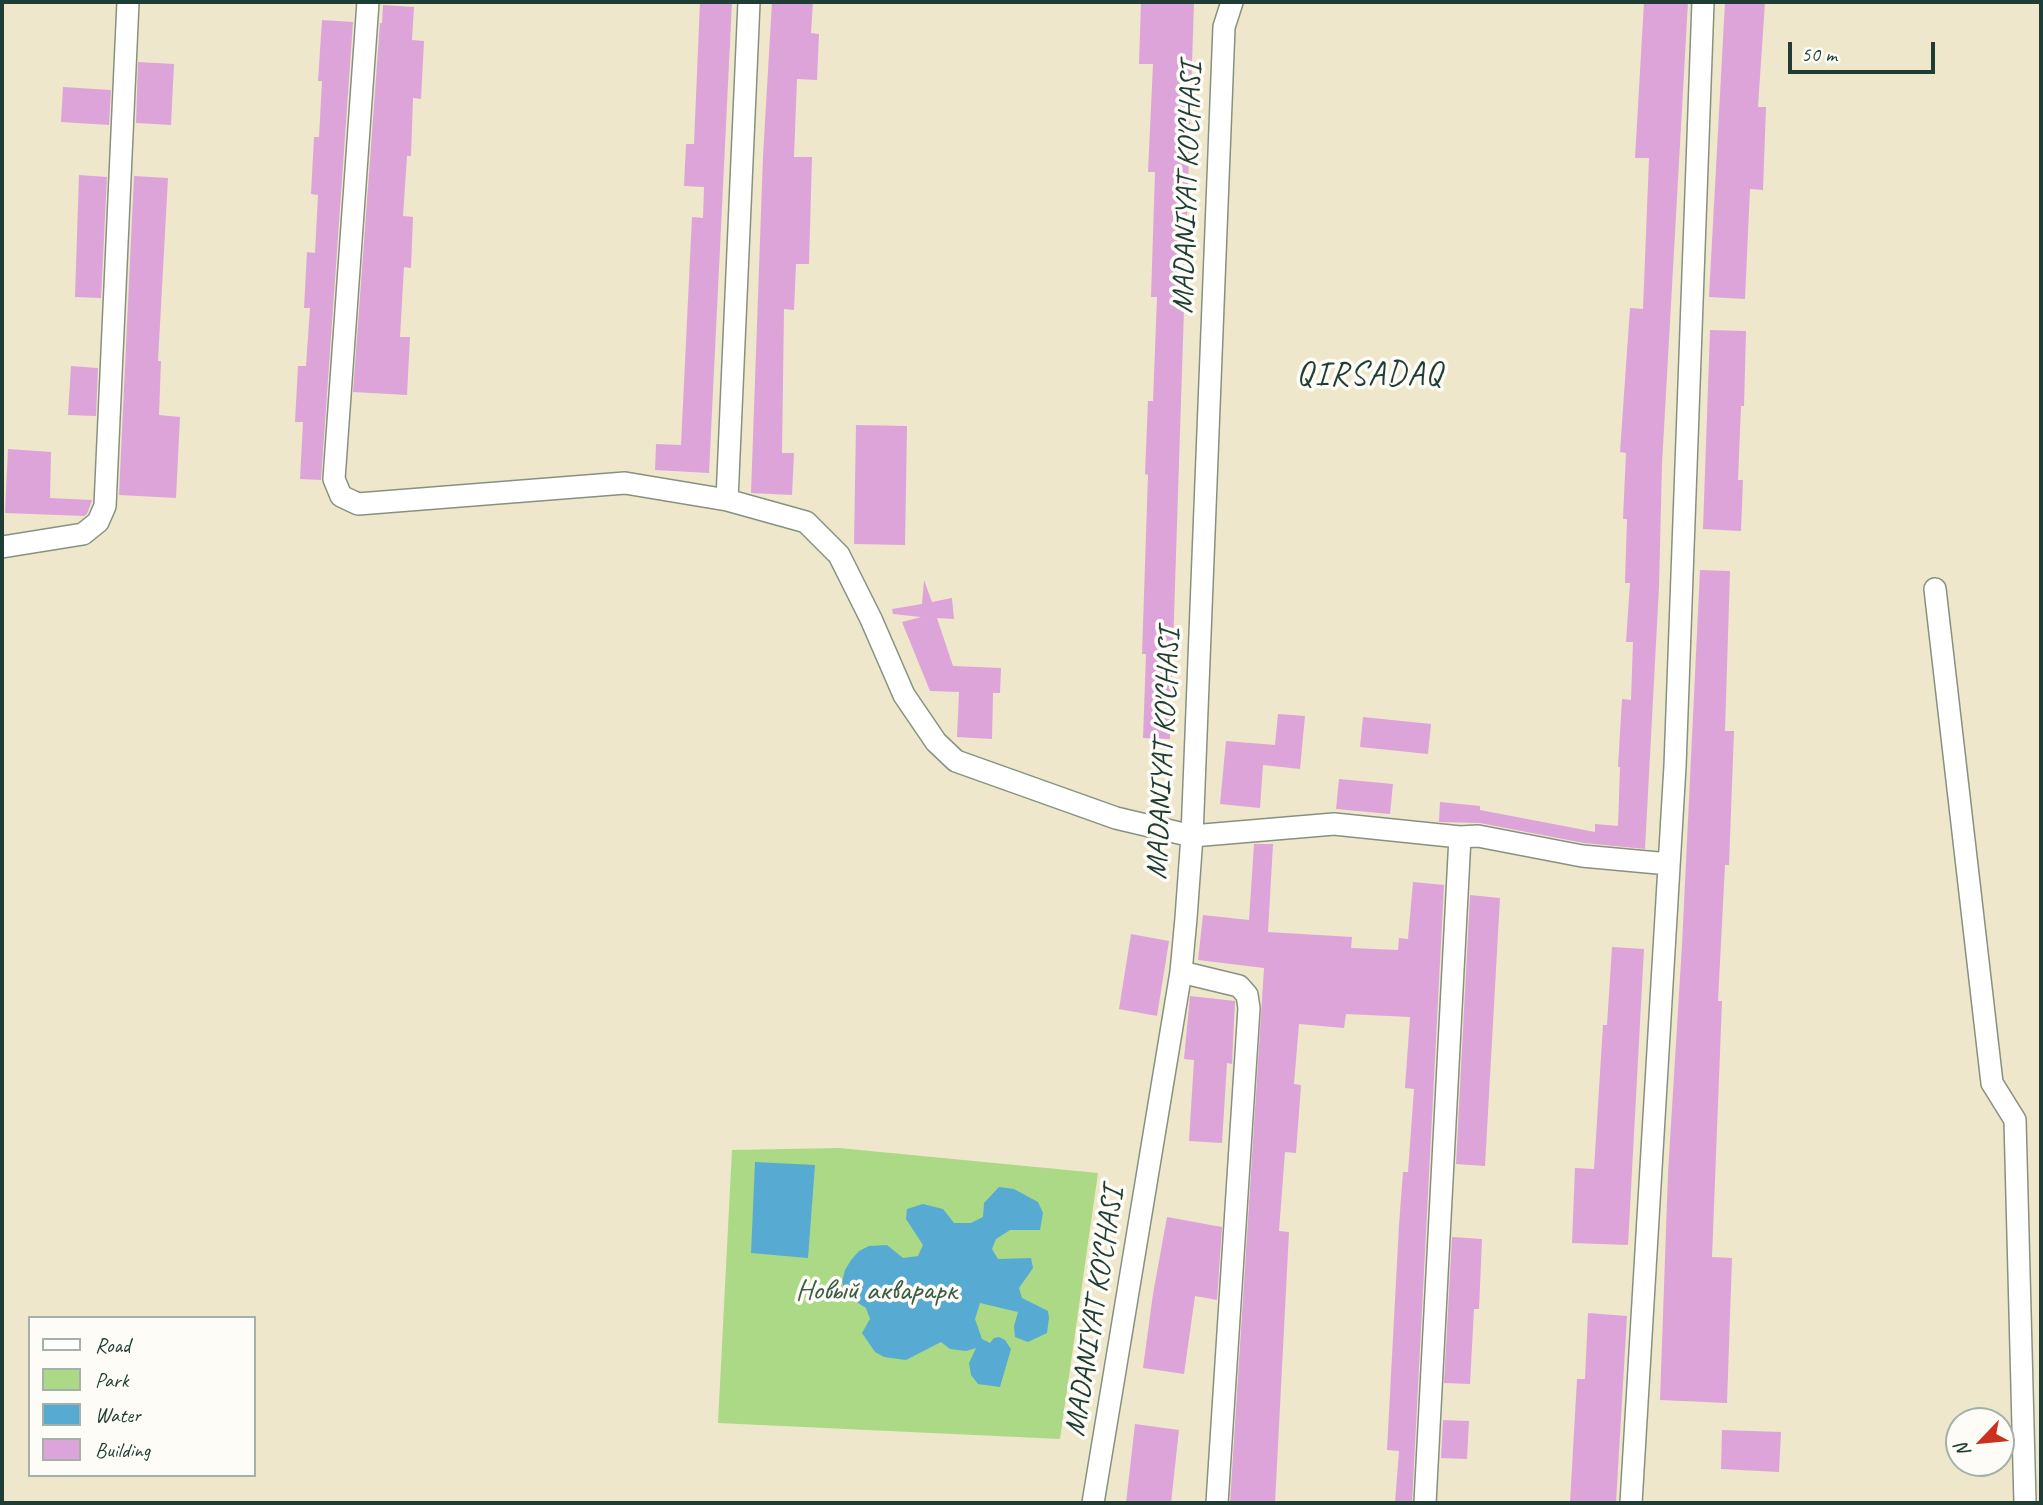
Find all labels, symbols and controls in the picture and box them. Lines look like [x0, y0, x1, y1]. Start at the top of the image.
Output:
scale bar [1791, 28, 1938, 72]
text: 50 m [1801, 41, 1837, 67]
street label: MADANIYAT KO'CHASI [1166, 62, 1210, 314]
district label: QIRSADAQ [1299, 355, 1441, 395]
street label: MADANIYAT KO'CHASI [1139, 628, 1189, 880]
street label: MADANIYAT KO'CHASI [1058, 1185, 1132, 1439]
park label: Новый акварарк [795, 1273, 957, 1309]
legend [28, 1316, 256, 1477]
text: Road [95, 1332, 130, 1358]
text: Park [95, 1367, 128, 1393]
text: Water [95, 1402, 141, 1428]
north arrow [1945, 1407, 2015, 1477]
text: Building [95, 1437, 150, 1463]
text: N [1950, 1440, 1976, 1461]

